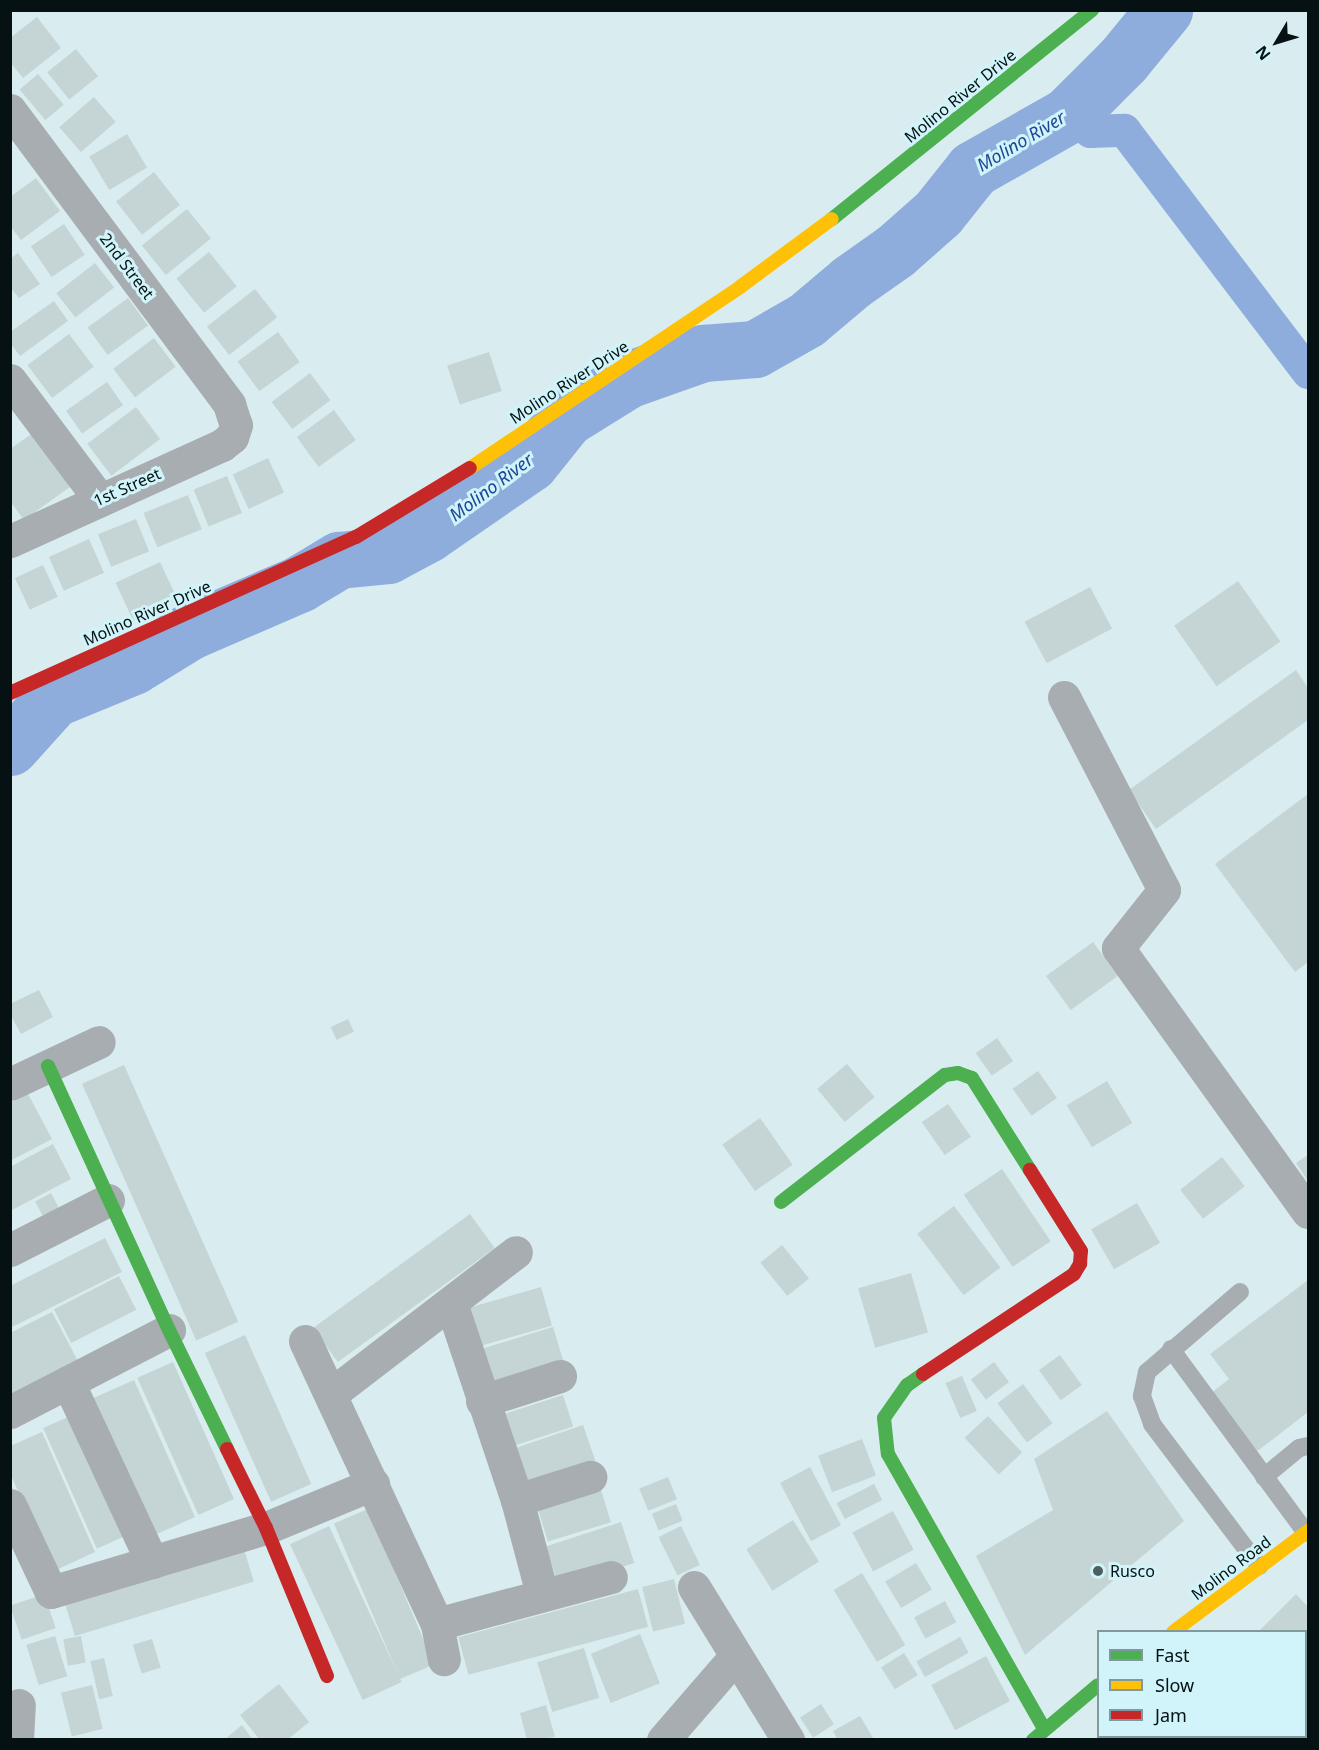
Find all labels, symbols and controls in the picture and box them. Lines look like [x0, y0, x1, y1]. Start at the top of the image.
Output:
north arrow [1247, 12, 1307, 72]
text: N [1250, 41, 1275, 65]
street label: Molino River Drive [900, 45, 1020, 147]
water label: Molino River [973, 106, 1069, 176]
street label: 2nd Street [96, 229, 158, 303]
street label: Molino River Drive [506, 336, 632, 428]
water label: Molino River [445, 448, 537, 526]
street label: 1st Street [90, 464, 164, 510]
street label: Molino River Drive [80, 576, 214, 650]
street label: Molino Road [1187, 1532, 1275, 1604]
place label: Rusco [1110, 1561, 1155, 1581]
marker: Rusco [1091, 1564, 1105, 1578]
legend [1097, 1630, 1307, 1738]
text: Fast [1155, 1643, 1190, 1667]
text: Slow [1155, 1673, 1194, 1697]
text: Jam [1155, 1703, 1187, 1727]

